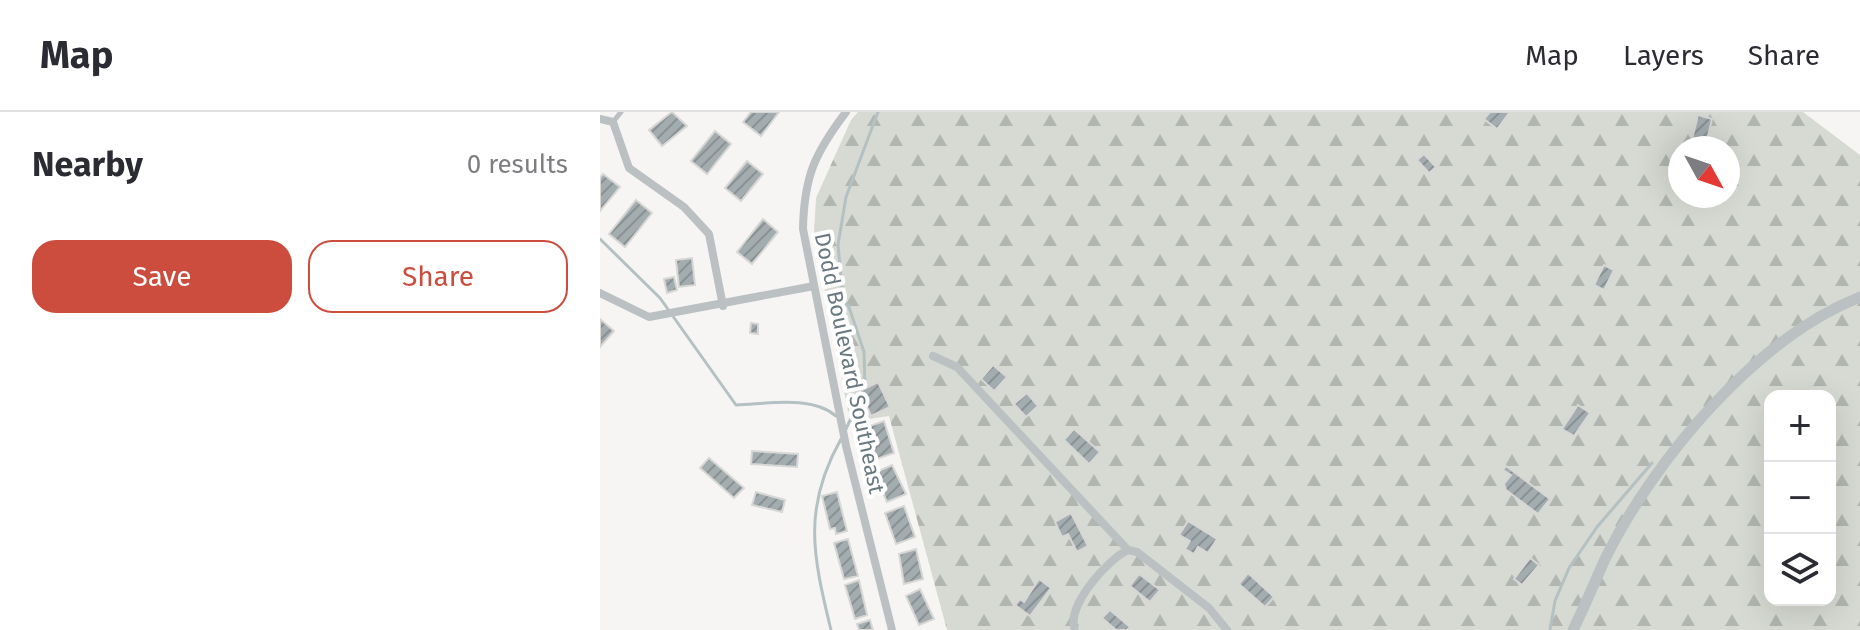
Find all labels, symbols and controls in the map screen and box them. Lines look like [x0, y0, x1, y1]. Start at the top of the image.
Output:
text: Map [40, 32, 113, 78]
text: Map [1525, 39, 1579, 72]
text: Layers [1623, 39, 1704, 72]
text: Share [1748, 39, 1820, 72]
north arrow [1668, 136, 1740, 208]
text: Nearby [32, 144, 143, 185]
text: 0 results [467, 149, 568, 180]
street label: Dodd Boulevard Southeast [809, 230, 890, 496]
button: Save [32, 240, 292, 313]
button: Share [308, 240, 568, 313]
map controls [1764, 390, 1836, 606]
button: + [1764, 390, 1836, 462]
button: − [1764, 462, 1836, 534]
button: layers [1764, 534, 1836, 606]

